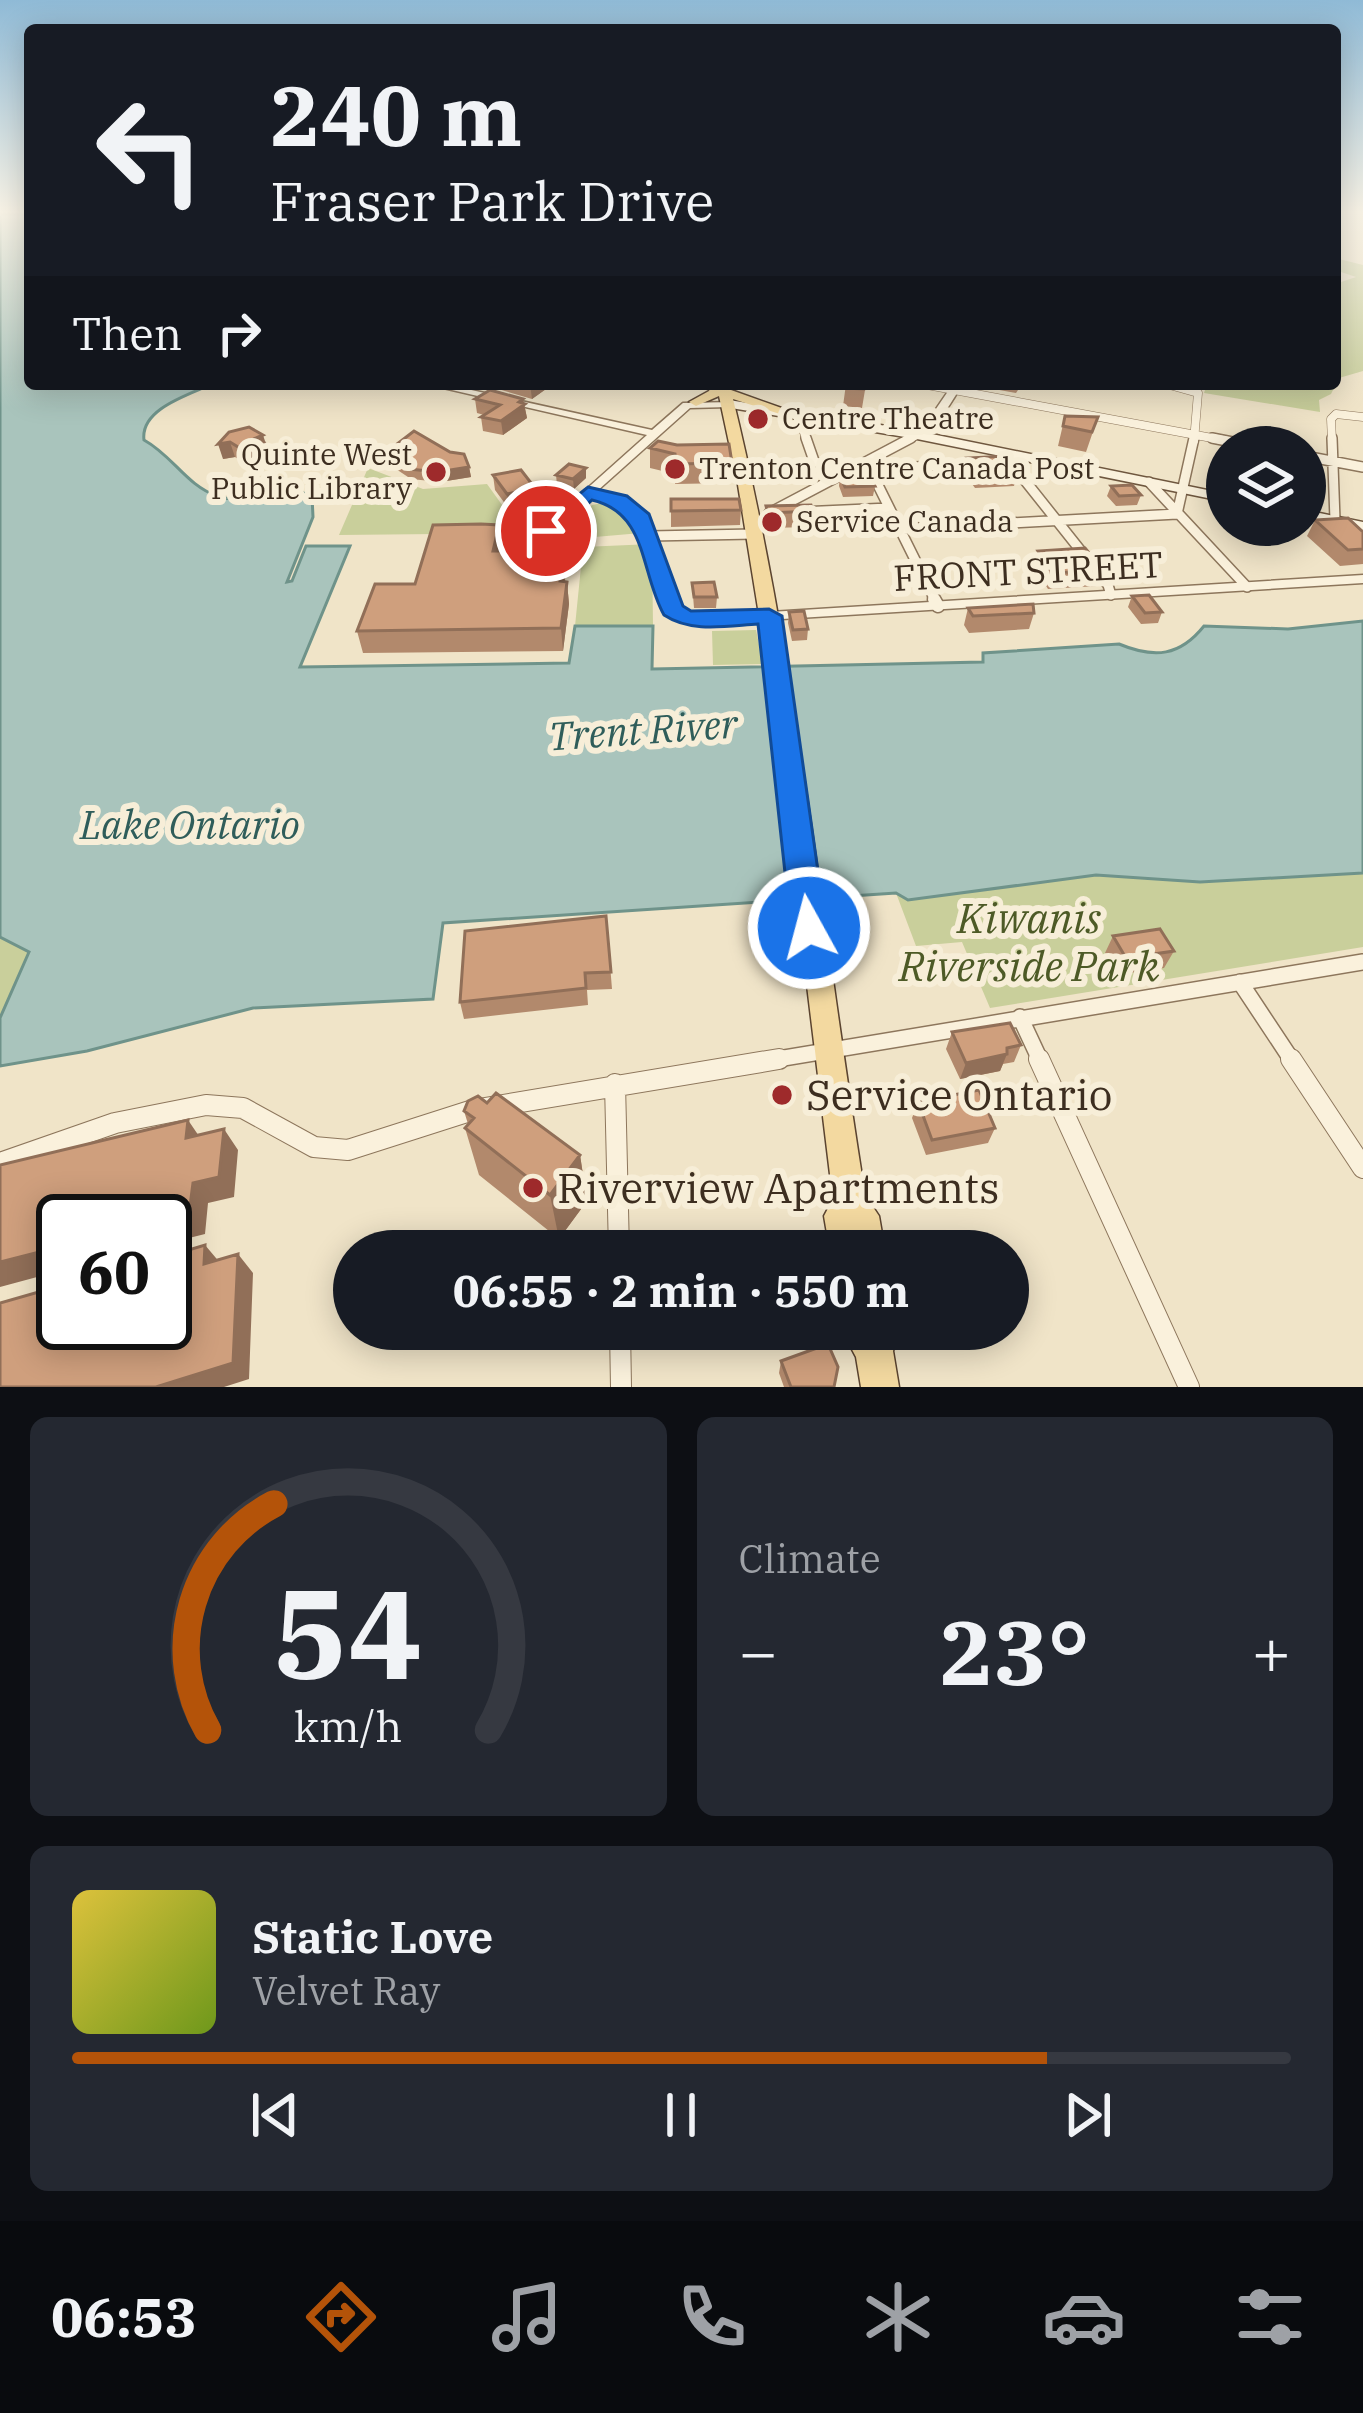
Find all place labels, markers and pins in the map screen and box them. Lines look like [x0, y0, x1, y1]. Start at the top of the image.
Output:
place label: Centre Theatre [782, 398, 994, 437]
marker: Centre Theatre [745, 406, 771, 432]
place label: Quinte West Public Library [211, 434, 412, 507]
place label: Trenton Centre Canada Post [699, 448, 1094, 487]
marker: Trenton Centre Canada Post [662, 456, 688, 482]
marker: Quinte West Public Library [423, 459, 449, 485]
pin [495, 480, 597, 582]
place label: Service Canada [796, 501, 1013, 540]
marker: Service Canada [759, 509, 785, 535]
place label: Service Ontario [806, 1067, 1112, 1122]
marker: Service Ontario [769, 1082, 795, 1108]
place label: Riverview Apartments [557, 1160, 999, 1215]
marker: Riverview Apartments [520, 1175, 546, 1201]

